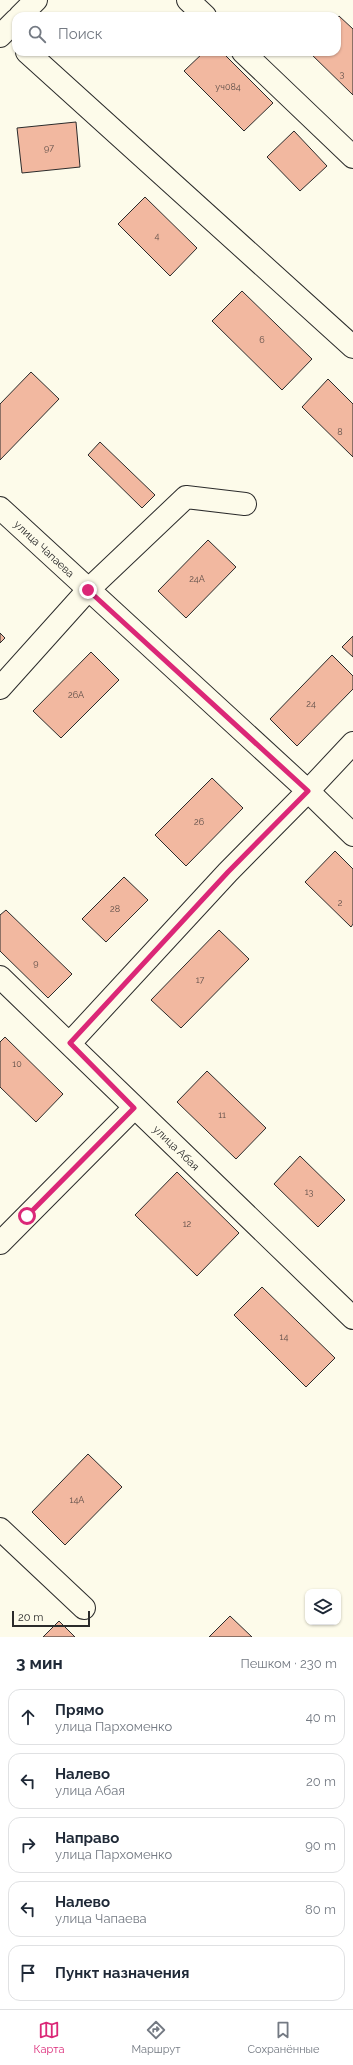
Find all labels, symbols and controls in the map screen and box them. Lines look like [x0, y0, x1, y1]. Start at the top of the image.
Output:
search box [12, 12, 341, 56]
icon: search [26, 23, 48, 45]
text: Поиск [58, 25, 103, 43]
house number: 3 [340, 69, 345, 79]
house number: уч084 [215, 82, 241, 92]
house number: 97 [44, 143, 54, 153]
house number: 4 [155, 231, 160, 241]
house number: 6 [259, 335, 265, 345]
house number: 8 [337, 427, 343, 437]
street label: улица Чапаева [11, 518, 77, 580]
house number: 24А [189, 574, 205, 584]
route end [79, 581, 97, 599]
house number: 26А [68, 690, 84, 700]
house number: 24 [306, 699, 316, 709]
house number: 26 [194, 817, 205, 827]
house number: 2 [338, 898, 343, 908]
house number: 28 [110, 904, 120, 914]
house number: 9 [33, 958, 39, 968]
house number: 17 [196, 975, 204, 985]
house number: 10 [12, 1059, 22, 1069]
house number: 11 [218, 1110, 226, 1120]
street label: улица Абая [150, 1123, 202, 1173]
house number: 13 [305, 1187, 314, 1197]
route start [18, 1207, 36, 1225]
house number: 12 [183, 1219, 192, 1229]
house number: 14 [280, 1332, 288, 1342]
house number: 14А [70, 1495, 84, 1505]
map controls [305, 1589, 341, 1625]
button: layers [305, 1589, 341, 1625]
scale bar [12, 1609, 90, 1628]
text: 20 m [18, 1611, 43, 1624]
text: 3 мин [16, 1653, 63, 1673]
text: Пешком · 230 m [240, 1656, 337, 1671]
text: Прямо [55, 1701, 104, 1719]
icon: ahead [17, 1706, 39, 1728]
text: 40 m [306, 1710, 336, 1725]
text: улица Пархоменко [55, 1719, 172, 1734]
text: Налево [55, 1765, 110, 1783]
icon: left [17, 1770, 39, 1792]
text: 20 m [306, 1774, 336, 1789]
text: улица Абая [55, 1783, 125, 1798]
text: Направо [55, 1829, 119, 1847]
icon: right [17, 1834, 39, 1856]
text: 90 m [305, 1838, 336, 1853]
text: улица Пархоменко [55, 1847, 172, 1862]
text: Налево [55, 1893, 110, 1911]
icon: left [17, 1898, 39, 1920]
text: 80 m [305, 1902, 336, 1917]
text: улица Чапаева [55, 1911, 147, 1926]
icon: arrive [17, 1962, 39, 1984]
text: Пункт назначения [55, 1964, 189, 1982]
tab: Карта [34, 2019, 64, 2056]
tab: Маршрут [131, 2019, 180, 2056]
tab: Сохранённые [247, 2019, 319, 2056]

